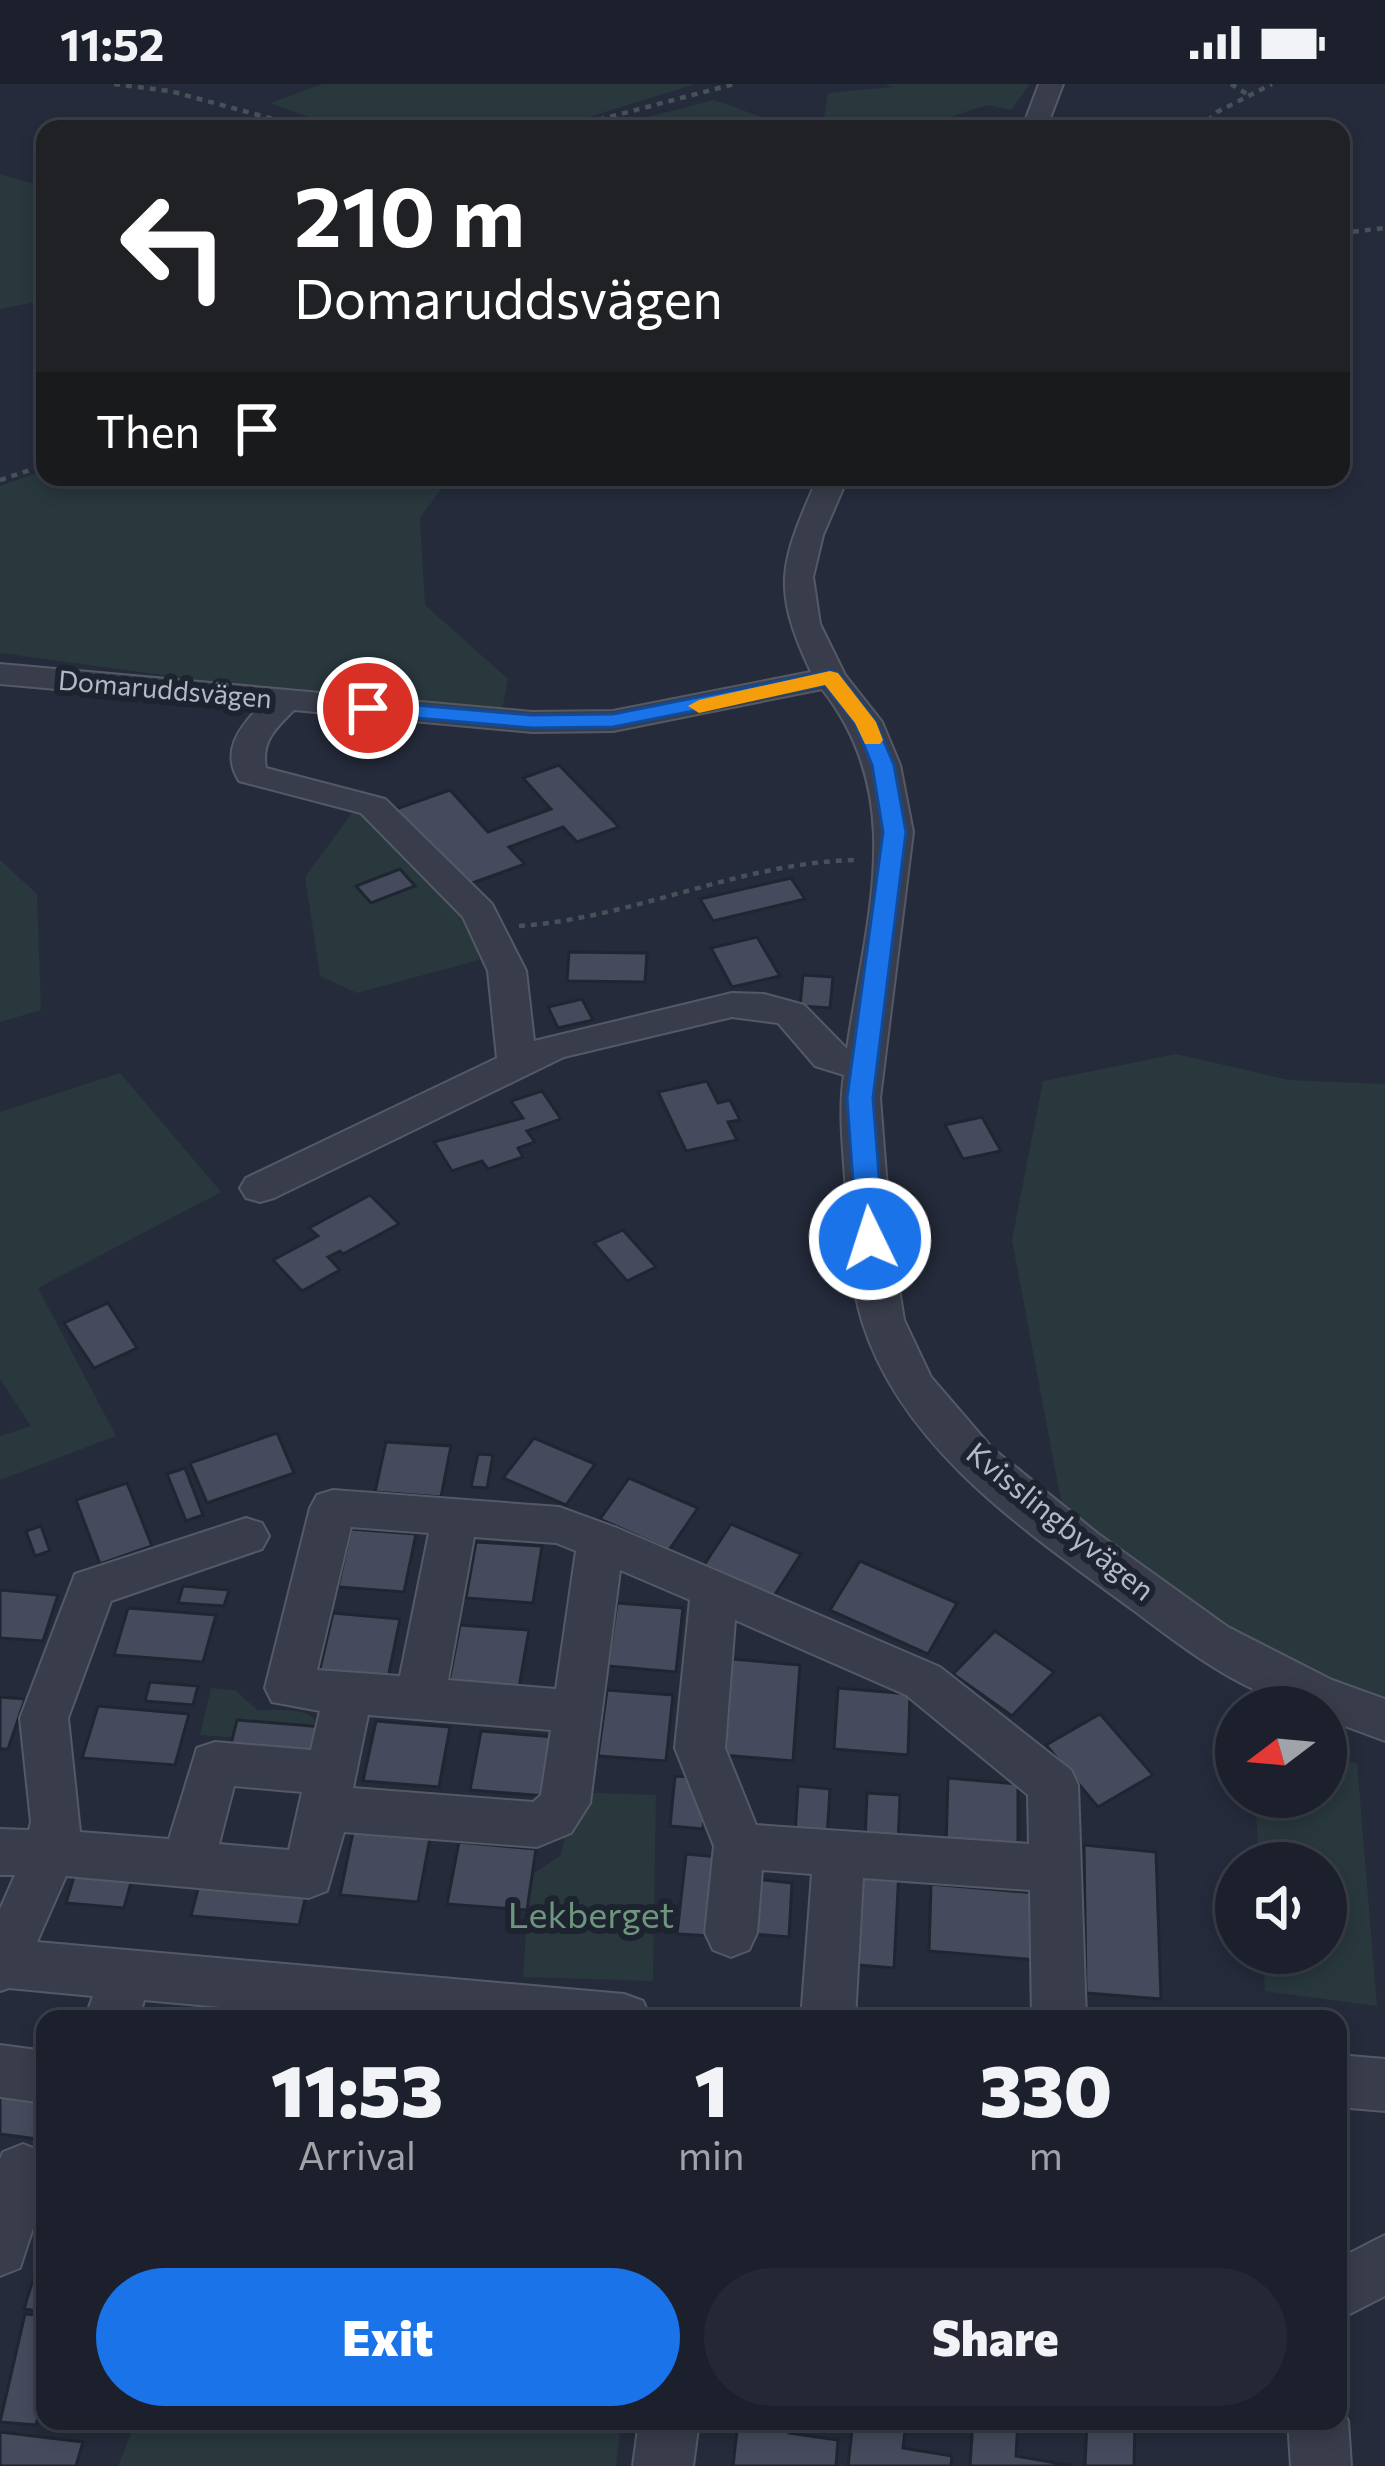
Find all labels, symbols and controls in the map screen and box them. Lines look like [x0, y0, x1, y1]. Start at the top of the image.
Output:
text: 11:52 [60, 15, 164, 70]
text: 210 m [294, 162, 525, 264]
icon: left [96, 168, 252, 324]
text: Domaruddsvägen [294, 264, 723, 330]
icon: arrive [224, 396, 290, 462]
text: Then [96, 402, 200, 457]
pin [317, 657, 419, 759]
street label: Domaruddsvägen [57, 663, 273, 714]
icon: arrive [335, 675, 401, 741]
position arrow [807, 1176, 933, 1302]
street label: Kvisslingbyvägen [960, 1433, 1163, 1607]
north arrow [1215, 1686, 1347, 1818]
map controls [1215, 1686, 1347, 1974]
button: sound [1215, 1842, 1347, 1974]
park label: Lekberget [508, 1891, 674, 1935]
text: 11:53 [271, 2044, 443, 2132]
text: 1 [694, 2044, 728, 2132]
text: 330 [979, 2044, 1112, 2132]
text: Arrival [298, 2130, 416, 2178]
text: min [678, 2130, 744, 2178]
text: m [1029, 2130, 1063, 2178]
button: Exit [96, 2268, 680, 2406]
button: Share [704, 2268, 1287, 2406]

